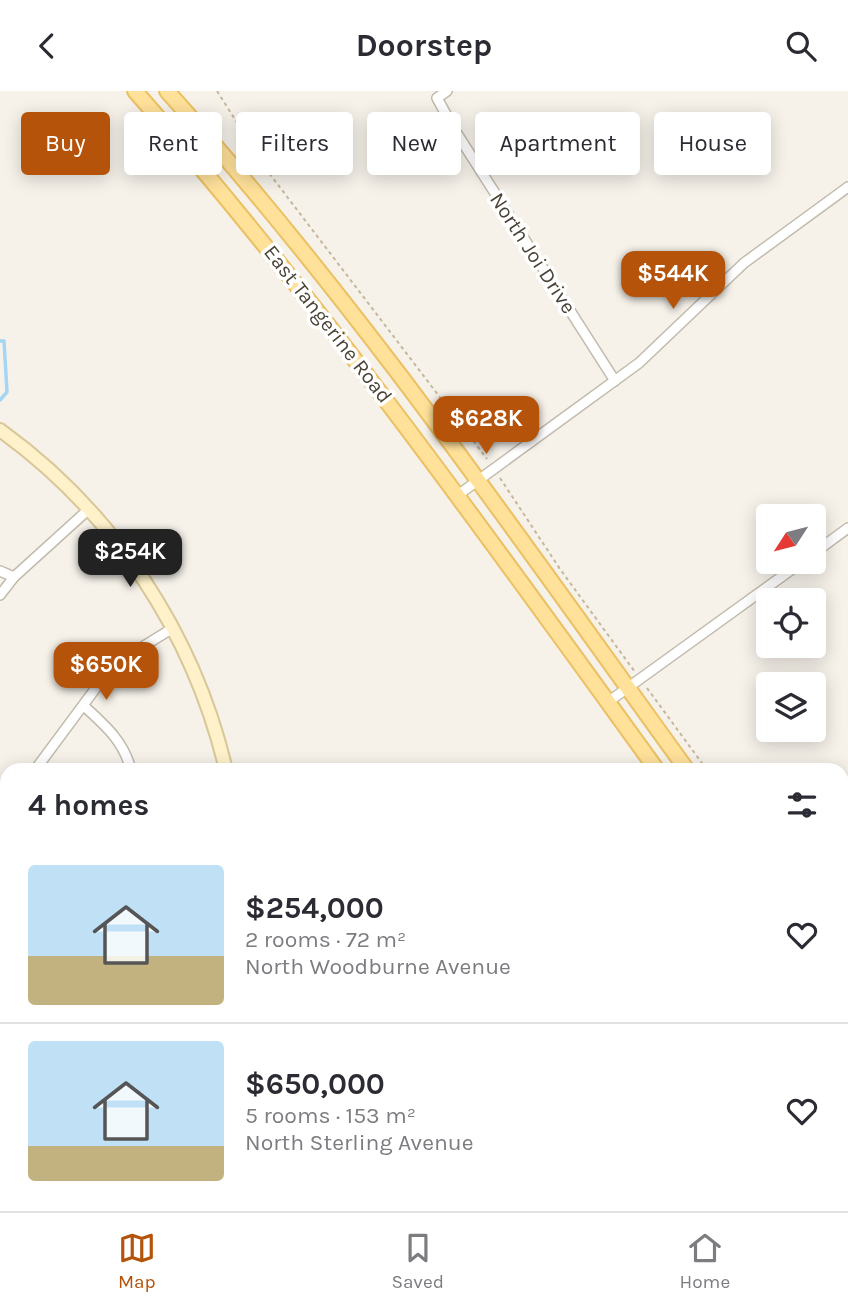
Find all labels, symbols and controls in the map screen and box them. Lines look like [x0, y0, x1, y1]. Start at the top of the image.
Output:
icon: back [28, 27, 66, 65]
text: Doorstep [356, 27, 492, 64]
icon: search [782, 27, 820, 65]
chip: Buy [21, 112, 110, 175]
chip: Rent [124, 112, 222, 175]
chip: Filters [236, 112, 353, 175]
chip: New [367, 112, 461, 175]
chip: Apartment [475, 112, 640, 175]
chip: House [654, 112, 771, 175]
street label: North Joi Drive [485, 188, 581, 318]
street label: East Tangerine Road [259, 240, 397, 408]
pin: $544K [624, 251, 722, 311]
text: $544K [637, 260, 709, 287]
pin: $628K [437, 397, 535, 456]
text: $628K [449, 405, 523, 432]
north arrow [756, 504, 826, 574]
map controls [756, 504, 826, 742]
pin: $254K [81, 529, 179, 589]
text: $254K [94, 538, 166, 565]
button: locate [756, 588, 826, 658]
pin: $650K [57, 643, 155, 702]
text: $650K [70, 651, 142, 678]
button: layers [756, 672, 826, 742]
icon: filters [783, 786, 821, 824]
text: 4 homes [28, 787, 149, 823]
text: $254,000 [245, 890, 384, 926]
icon: home [84, 893, 168, 977]
icon: heart [783, 916, 821, 954]
text: 2 rooms · 72 m² [245, 926, 406, 953]
text: North Woodburne Avenue [245, 953, 511, 980]
text: $650,000 [245, 1066, 385, 1102]
icon: home [84, 1069, 168, 1153]
icon: heart [783, 1092, 821, 1130]
text: 5 rooms · 153 m² [245, 1102, 416, 1129]
text: North Sterling Avenue [245, 1129, 474, 1156]
tab: Map [118, 1229, 156, 1293]
tab: Saved [391, 1229, 444, 1293]
tab: Home [680, 1229, 730, 1293]

